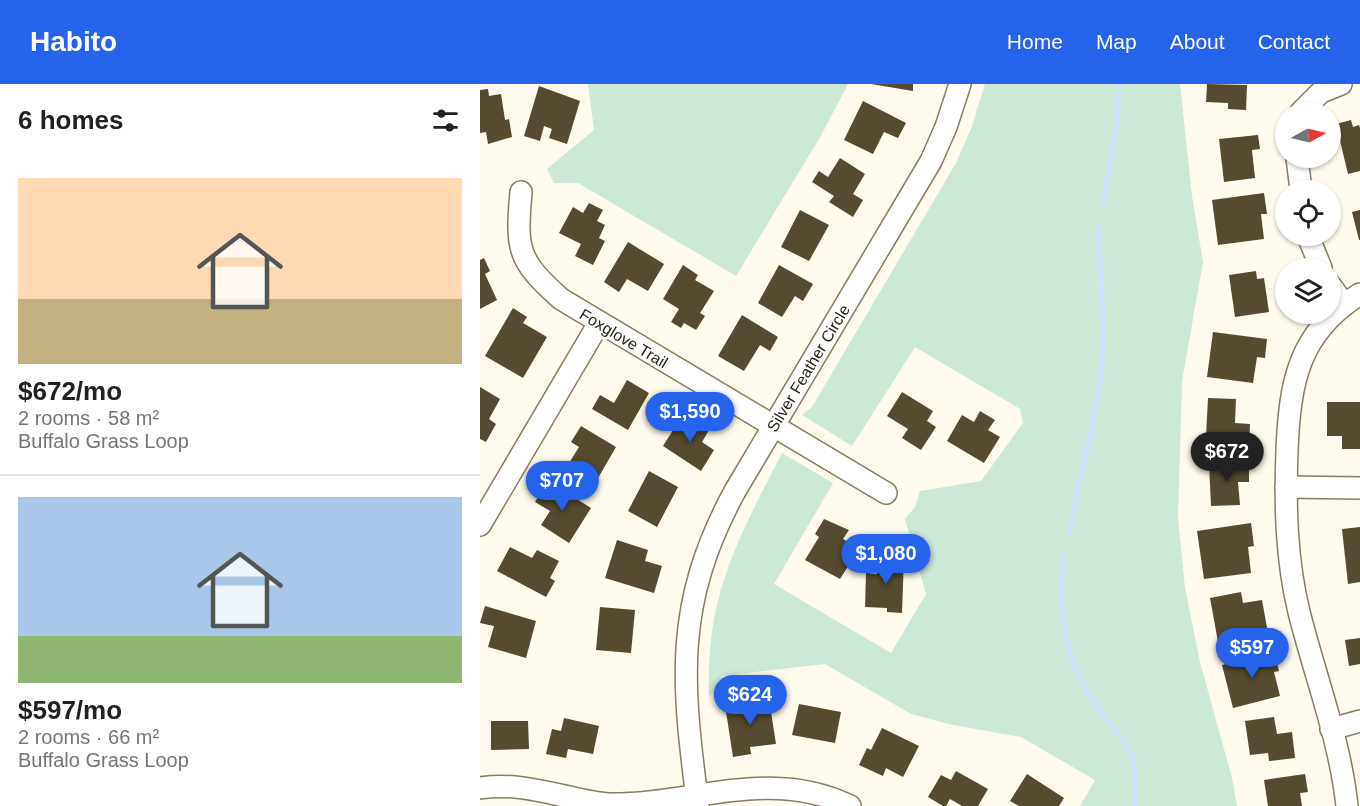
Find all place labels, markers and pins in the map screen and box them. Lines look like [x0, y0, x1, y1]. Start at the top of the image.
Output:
pin: $1,590 [641, 392, 739, 443]
pin: $672 [1191, 432, 1263, 483]
pin: $707 [526, 461, 598, 512]
pin: $1,080 [837, 534, 935, 585]
pin: $597 [1216, 628, 1288, 679]
pin: $624 [714, 675, 786, 726]

